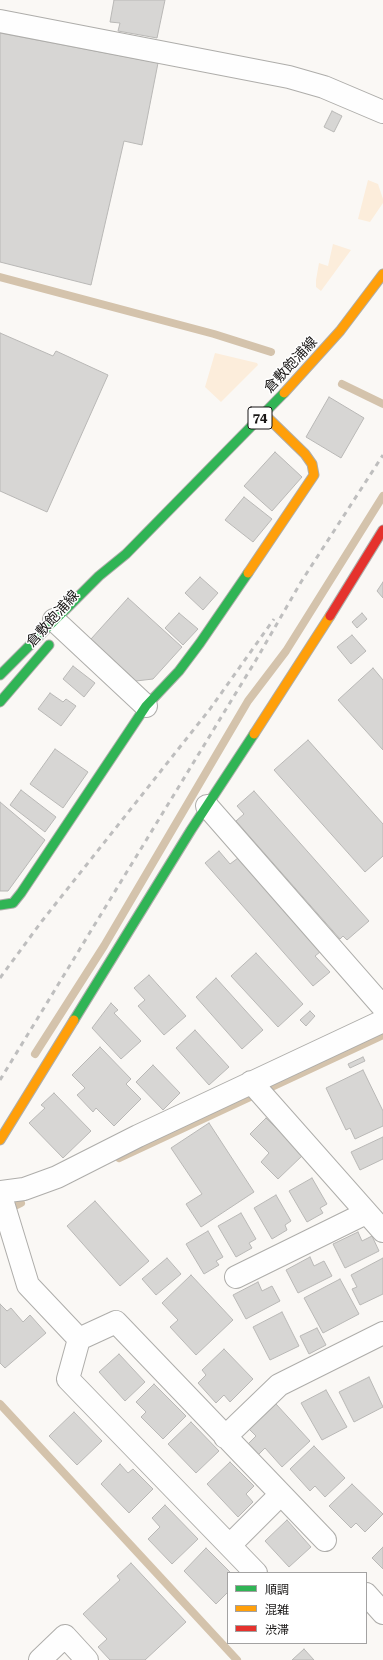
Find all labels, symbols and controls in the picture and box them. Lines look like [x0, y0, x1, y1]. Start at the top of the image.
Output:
street label: 倉敷飽浦線 [261, 334, 321, 396]
road number: 74 [248, 407, 272, 429]
street label: 倉敷飽浦線 [23, 587, 83, 651]
legend [227, 1572, 367, 1644]
text: 順調 [265, 1583, 289, 1597]
text: 混雑 [265, 1603, 289, 1617]
text: 渋滞 [265, 1623, 289, 1637]

